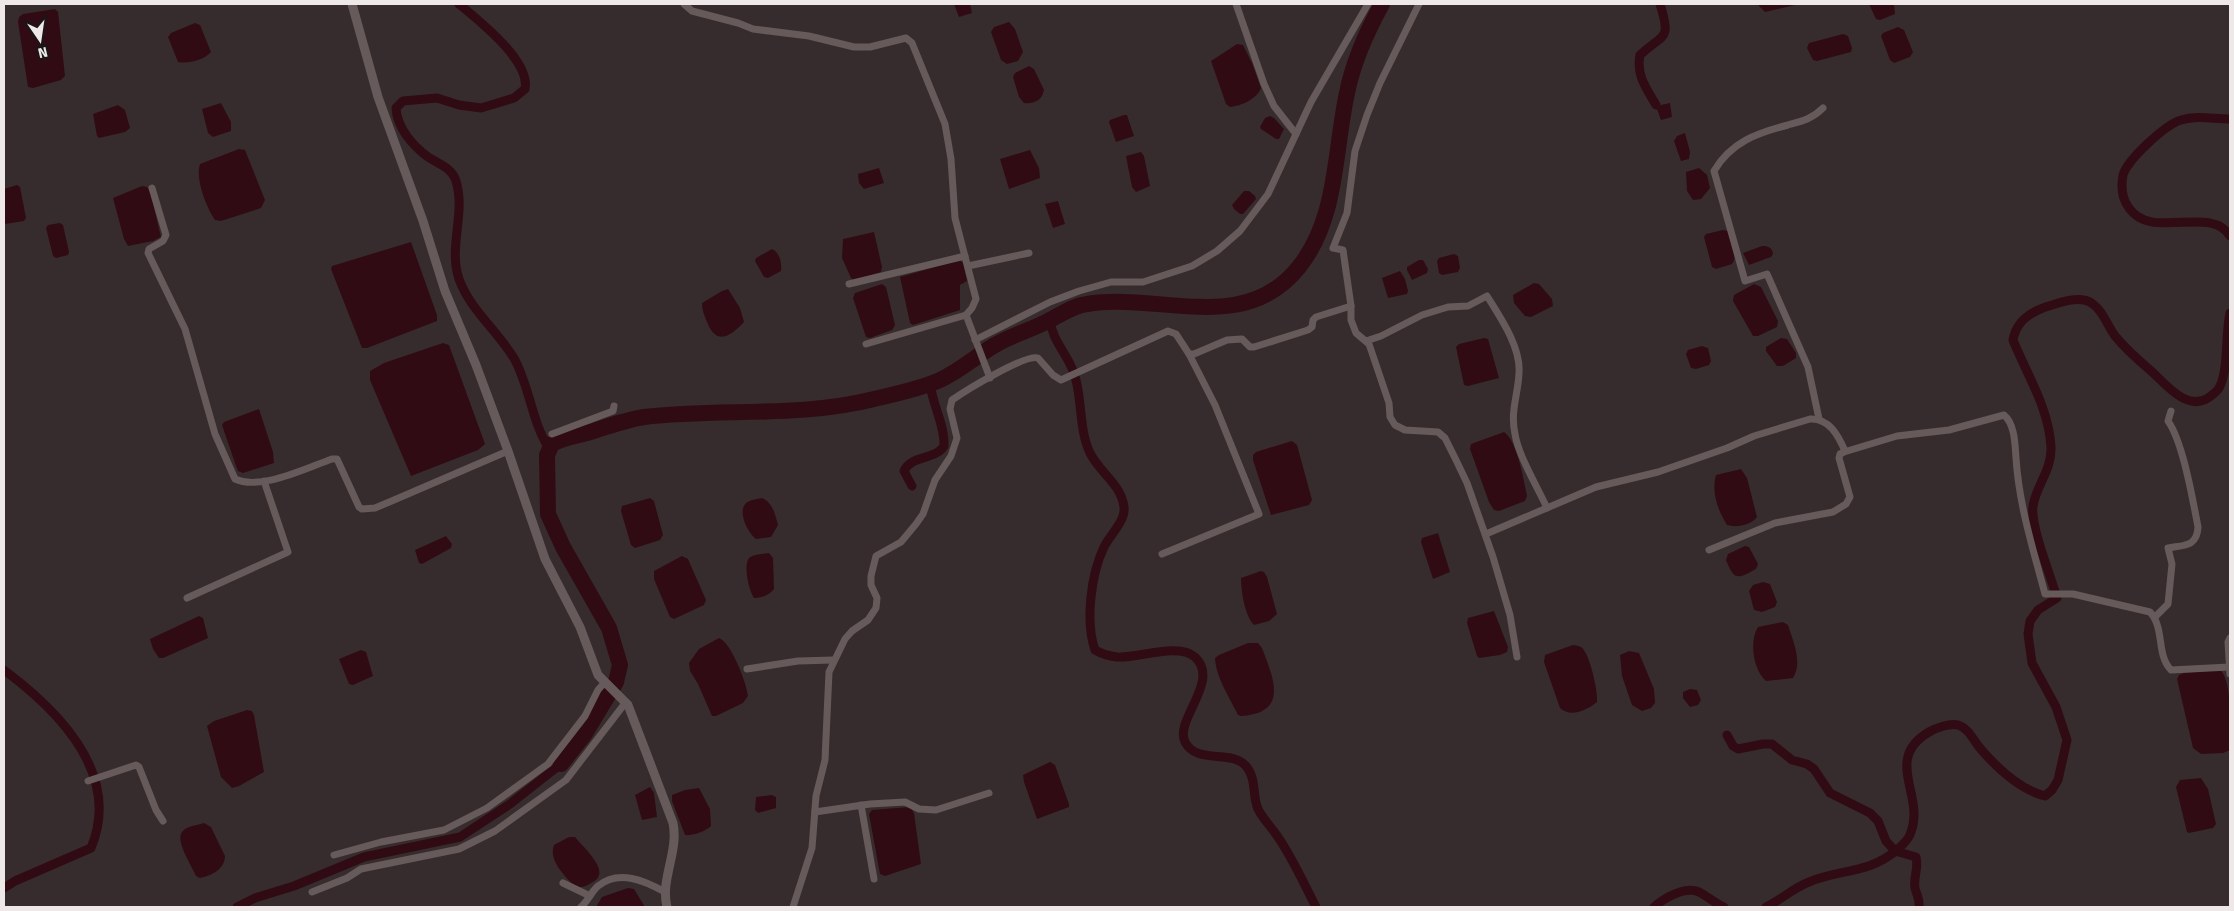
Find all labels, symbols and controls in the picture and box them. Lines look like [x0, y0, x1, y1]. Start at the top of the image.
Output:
north arrow [15, 15, 65, 65]
text: N [36, 43, 49, 62]

